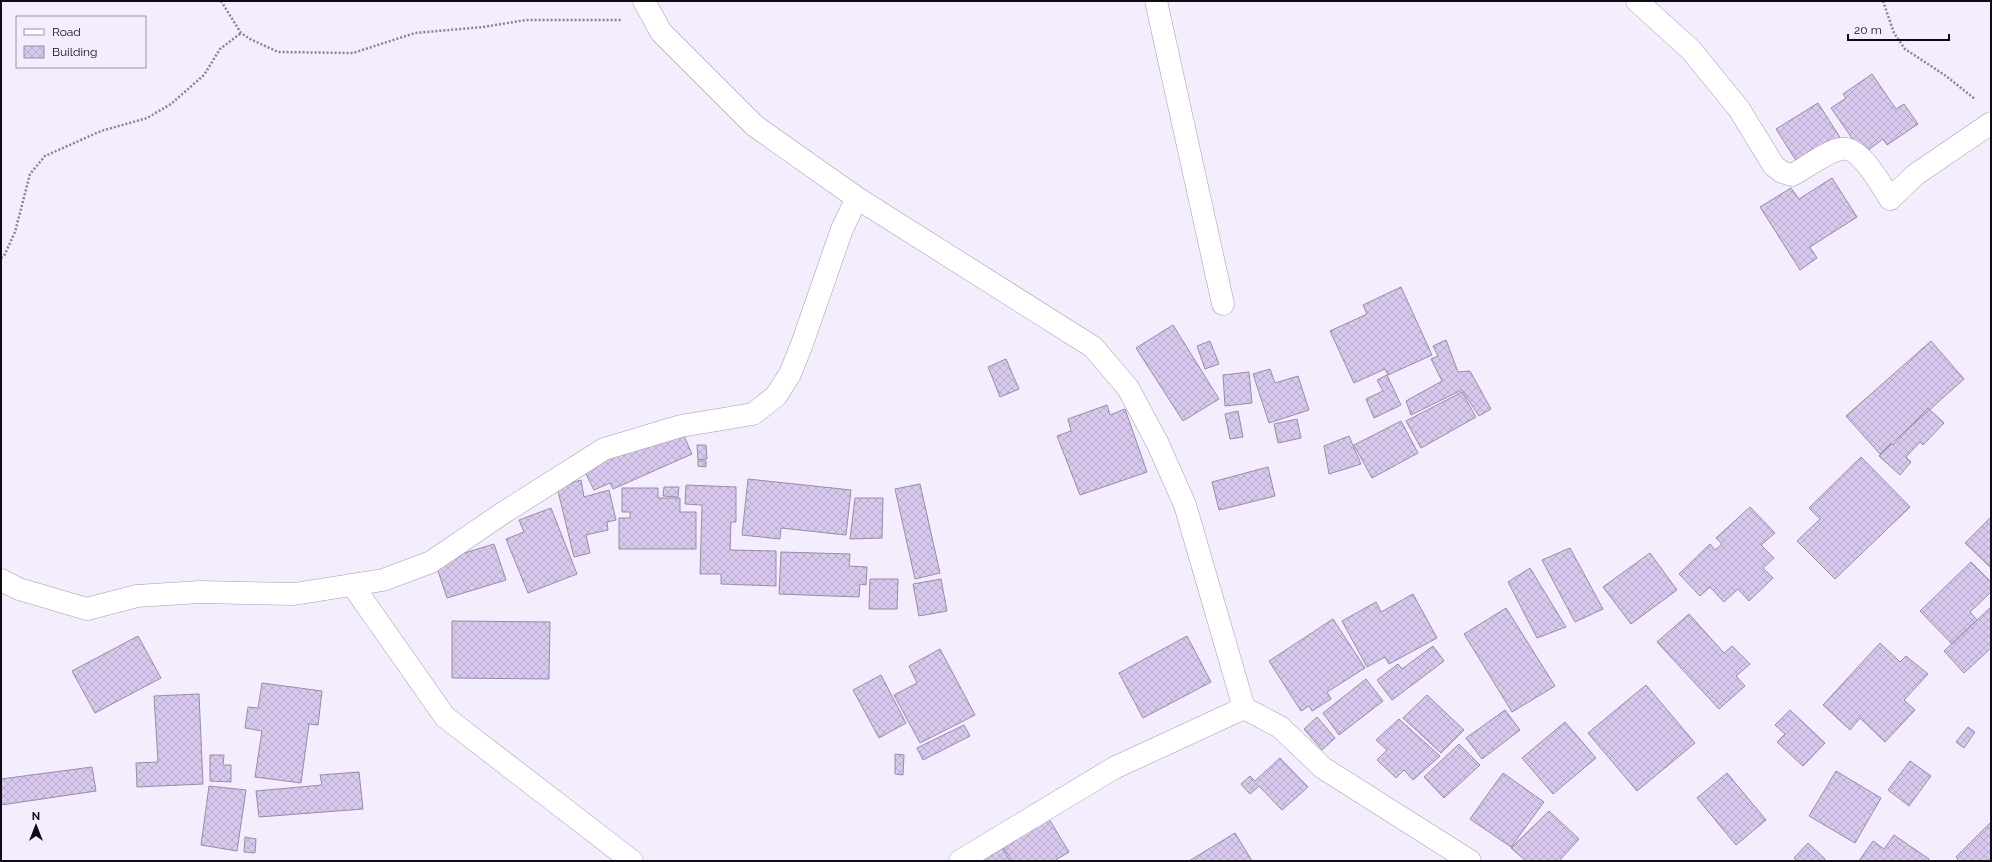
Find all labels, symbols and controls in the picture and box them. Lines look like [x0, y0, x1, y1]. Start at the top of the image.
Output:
legend [16, 16, 146, 68]
scale bar [1848, 16, 1949, 42]
text: 20 m [1854, 23, 1882, 37]
text: Road [52, 25, 81, 39]
text: Building [52, 45, 98, 59]
north arrow [16, 806, 56, 846]
text: N [32, 810, 40, 823]

